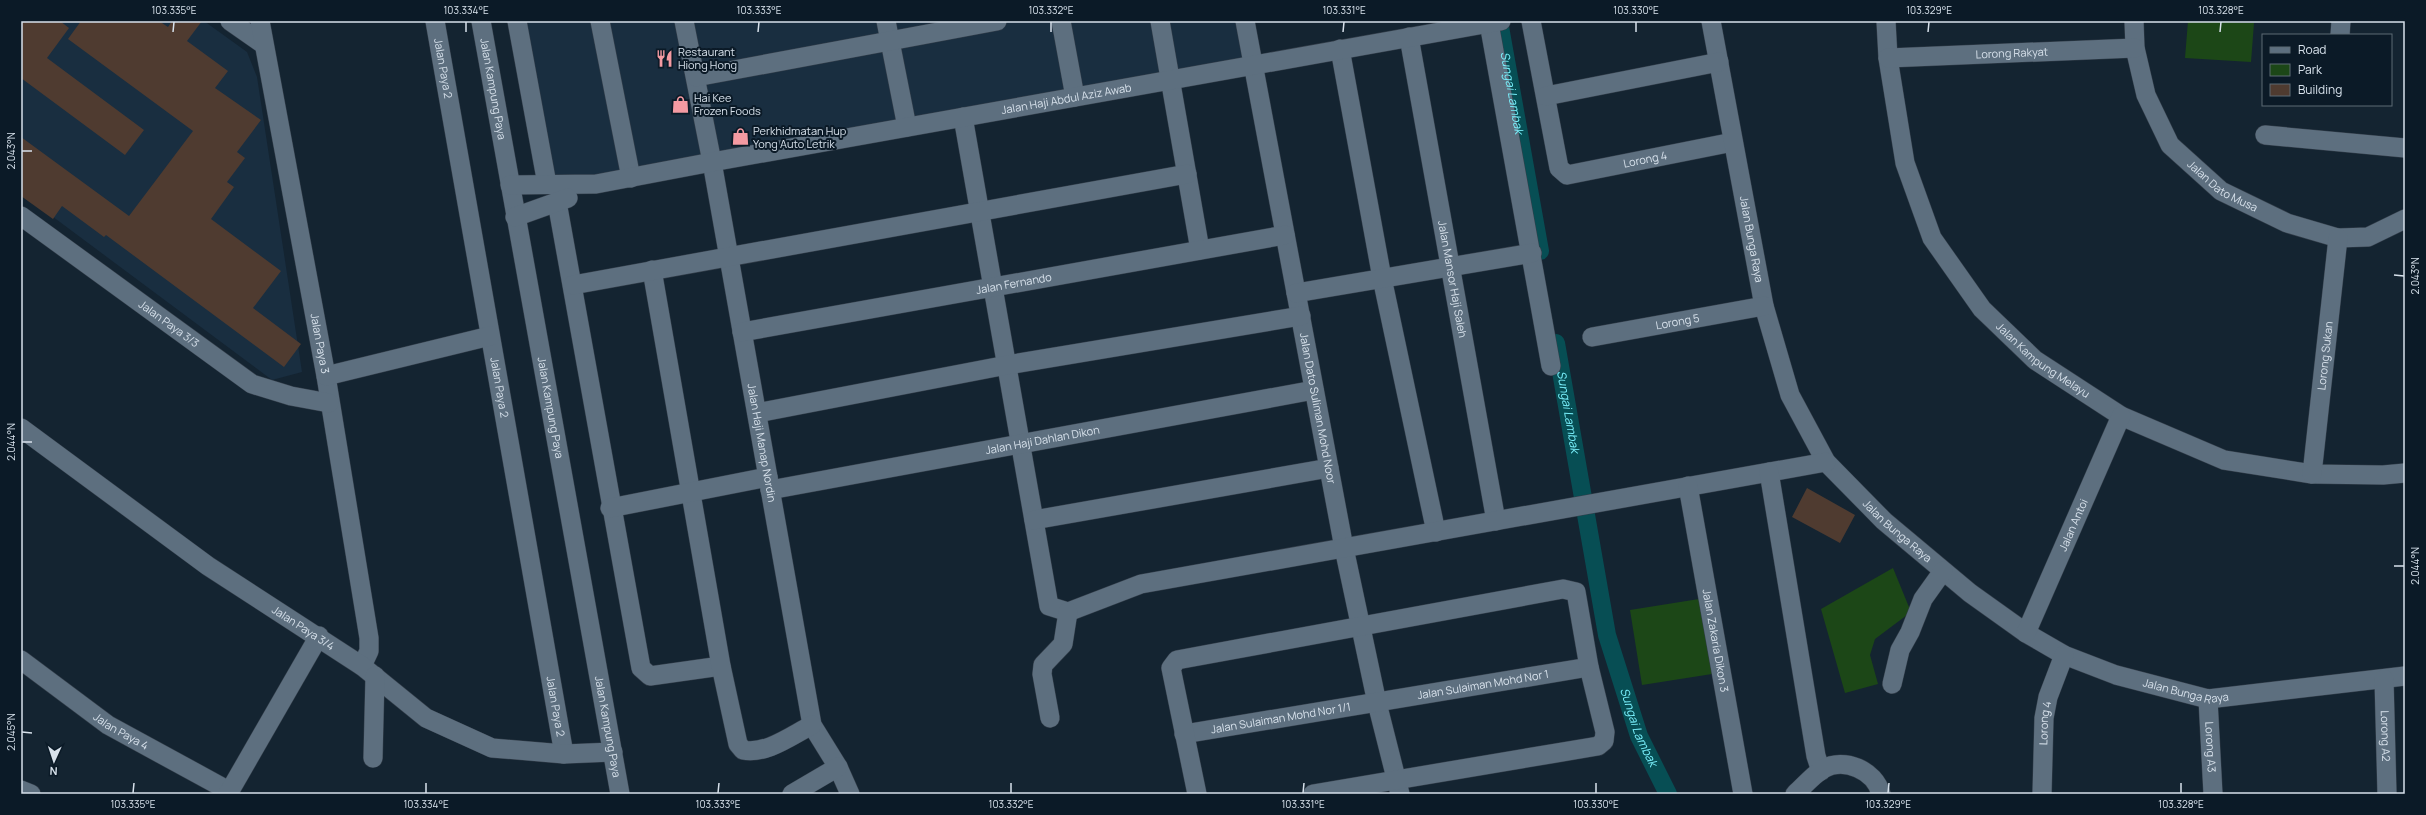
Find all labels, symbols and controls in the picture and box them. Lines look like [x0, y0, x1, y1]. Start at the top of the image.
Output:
text: 103.335°E [151, 3, 197, 17]
text: 103.334°E [443, 3, 489, 17]
text: 103.333°E [737, 3, 782, 17]
text: 103.332°E [1028, 3, 1074, 17]
text: 103.331°E [1322, 3, 1366, 17]
text: 103.330°E [1613, 3, 1659, 17]
text: 103.329°E [1906, 3, 1952, 17]
text: 103.328°E [2198, 3, 2244, 17]
legend [2262, 34, 2392, 106]
street label: Jalan Paya 2 [431, 37, 456, 100]
street label: Jalan Kampung Paya [477, 37, 510, 141]
text: Road [2298, 41, 2326, 58]
place label: Restaurant Hiong Hong [678, 44, 737, 72]
street label: Lorong Rakyat [1975, 44, 2048, 61]
restaurant icon: Restaurant Hiong Hong [655, 48, 675, 68]
water label: Sungai Lambak [1497, 50, 1528, 137]
text: Park [2298, 61, 2323, 78]
street label: Jalan Haji Abdul Aziz Awab [1000, 79, 1133, 117]
text: Building [2298, 81, 2342, 98]
place label: Hai Kee Frozen Foods [694, 90, 761, 118]
shop icon: Hai Kee Frozen Foods [671, 94, 691, 114]
place label: Perkhidmatan Hup Yong Auto Letrik [753, 123, 847, 151]
shop icon: Perkhidmatan Hup Yong Auto Letrik [730, 127, 750, 147]
text: 2.043°N [4, 132, 18, 170]
street label: Lorong 4 [1622, 147, 1668, 171]
street label: Jalan Dato Musa [2185, 156, 2260, 215]
street label: Jalan Bunga Raya [1737, 195, 1767, 284]
street label: Jalan Mansor Haji Saleh [1435, 219, 1471, 339]
text: 2.043°N [2408, 257, 2422, 295]
street label: Jalan Fernando [975, 269, 1053, 297]
street label: Jalan Paya 3/3 [136, 296, 203, 350]
street label: Lorong 5 [1654, 310, 1701, 332]
street label: Jalan Paya 3 [308, 312, 333, 375]
street label: Jalan Kampung Melayu [1993, 319, 2093, 401]
street label: Lorong Sukan [2313, 320, 2336, 391]
street label: Jalan Dato Suliman Mohd Noor [1297, 331, 1340, 485]
street label: Jalan Paya 2 [487, 356, 513, 419]
street label: Jalan Kampung Paya [535, 356, 568, 460]
water label: Sungai Lambak [1553, 369, 1584, 456]
street label: Jalan Haji Manap Nordin [744, 382, 780, 503]
street label: Jalan Haji Dahlan Dikon [984, 422, 1101, 457]
text: 2.044°N [4, 423, 18, 461]
street label: Jalan Bunga Raya [1860, 496, 1936, 565]
street label: Jalan Antoi [2055, 496, 2091, 553]
text: 2.044°N [2408, 547, 2422, 585]
street label: Jalan Zakaria Dikon 3 [1700, 588, 1733, 693]
street label: Jalan Paya 3/4 [269, 602, 338, 653]
street label: Jalan Sulaiman Mohd Nor 1 [1416, 666, 1550, 702]
street label: Jalan Bunga Raya [2141, 674, 2229, 707]
street label: Jalan Paya 2 [543, 675, 569, 738]
street label: Jalan Kampung Paya [592, 675, 625, 779]
water label: Sungai Lambak [1616, 686, 1663, 771]
street label: Jalan Sulaiman Mohd Nor 1/1 [1210, 699, 1352, 736]
street label: Lorong 4 [2035, 700, 2054, 745]
street label: Jalan Paya 4 [91, 709, 151, 753]
street label: Lorong A2 [2378, 710, 2394, 762]
text: 2.045°N [4, 713, 18, 751]
street label: Lorong A3 [2202, 721, 2220, 773]
north arrow [34, 741, 74, 781]
text: N [49, 764, 58, 779]
text: 103.335°E [110, 797, 156, 811]
text: 103.334°E [403, 797, 449, 811]
text: 103.333°E [696, 797, 741, 811]
text: 103.332°E [988, 797, 1034, 811]
text: 103.331°E [1281, 797, 1325, 811]
text: 103.330°E [1573, 797, 1619, 811]
text: 103.329°E [1865, 797, 1911, 811]
text: 103.328°E [2158, 797, 2204, 811]

